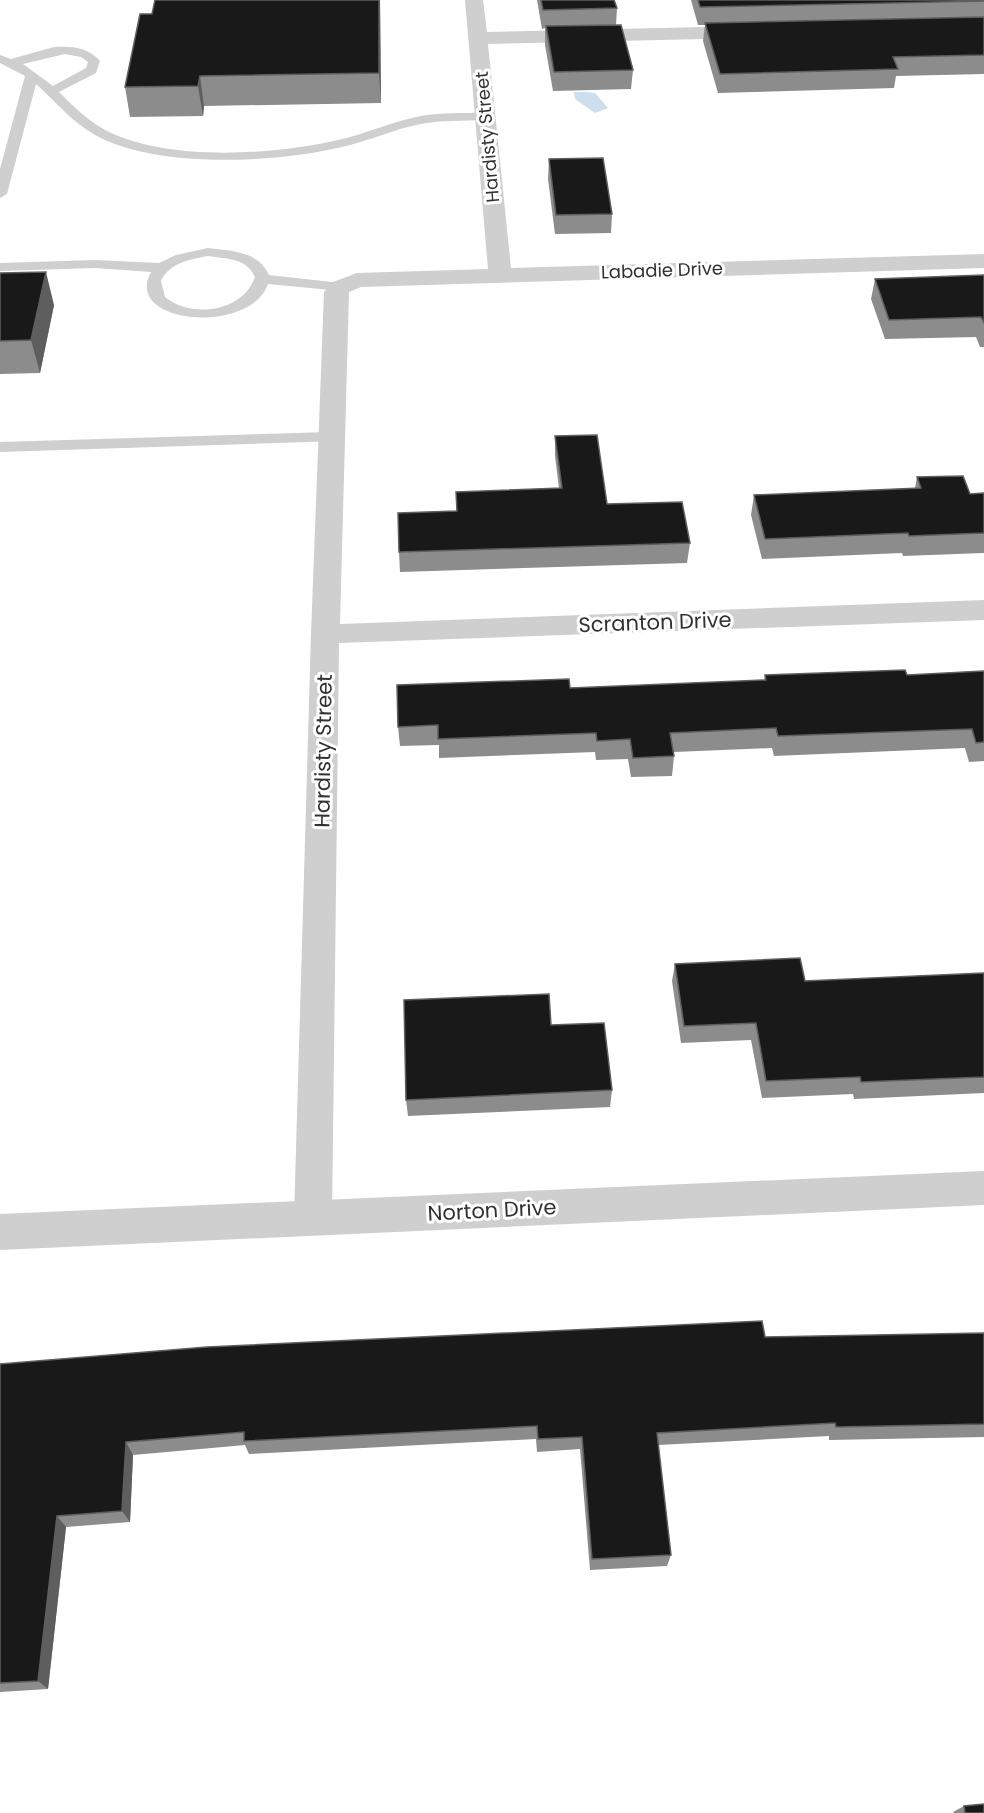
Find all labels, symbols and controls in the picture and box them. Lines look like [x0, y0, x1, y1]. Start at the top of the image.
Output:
street label: Hardisty Street [469, 70, 505, 204]
street label: Labadie Drive [601, 255, 723, 285]
street label: Scranton Drive [578, 605, 732, 639]
street label: Hardisty Street [307, 674, 339, 828]
street label: Norton Drive [427, 1192, 557, 1228]

